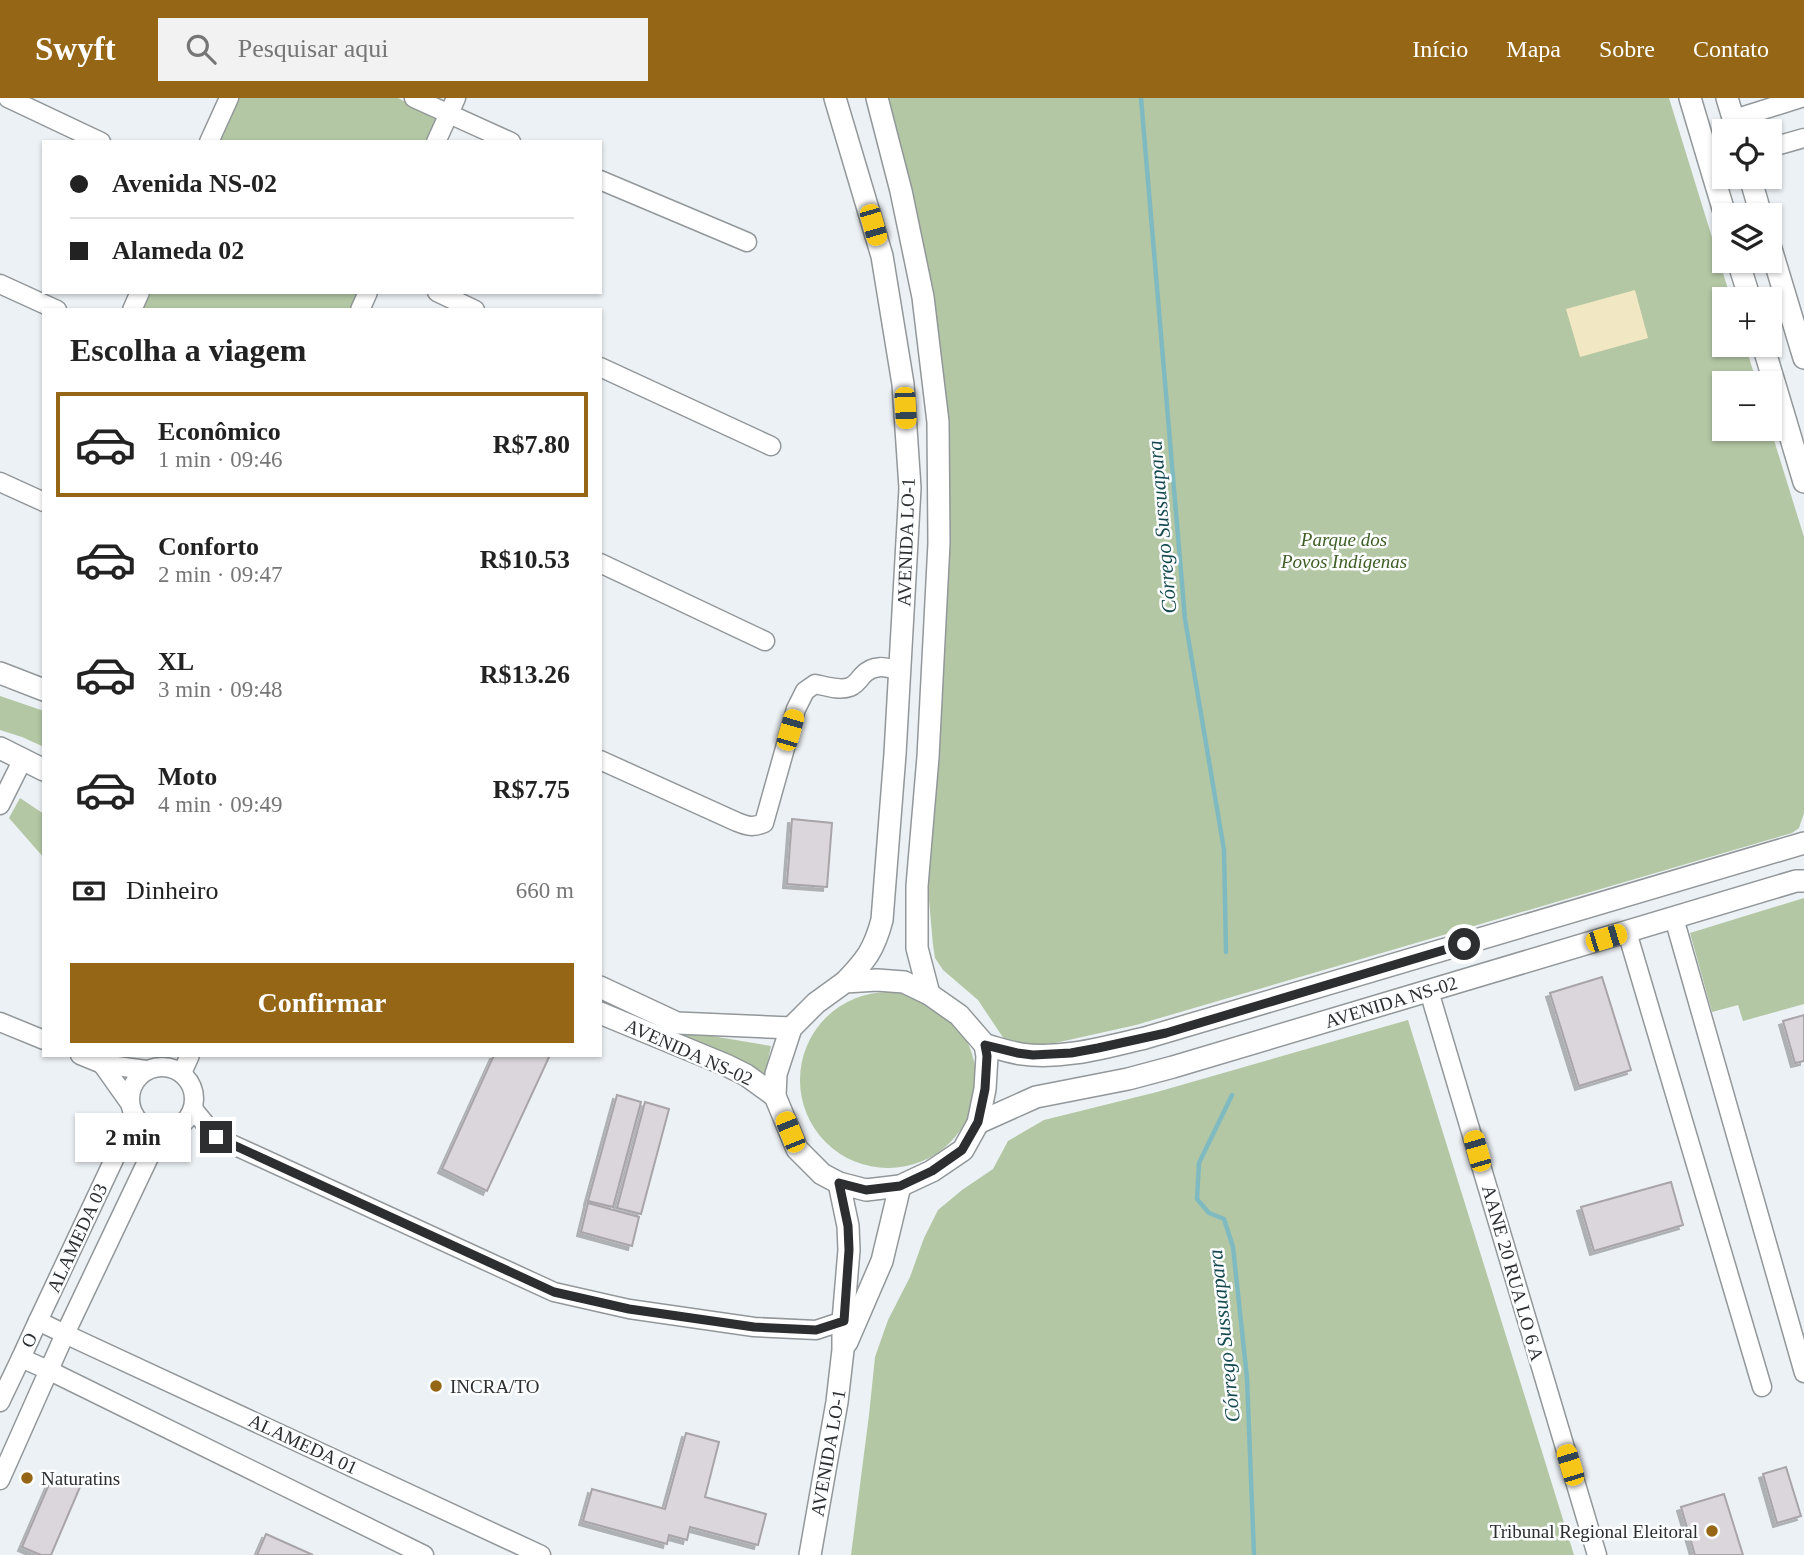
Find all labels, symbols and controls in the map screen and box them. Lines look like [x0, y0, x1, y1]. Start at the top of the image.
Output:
search box [158, 18, 648, 81]
icon: search [182, 30, 220, 68]
text: Swyft [35, 31, 116, 67]
text: Pesquisar aqui [238, 34, 389, 63]
text: Início [1412, 36, 1468, 62]
text: Mapa [1506, 36, 1561, 62]
text: Sobre [1599, 36, 1655, 62]
text: Contato [1693, 36, 1769, 62]
map controls [1712, 119, 1782, 441]
button: locate [1712, 119, 1782, 189]
text: Avenida NS-02 [112, 169, 277, 198]
car [858, 202, 889, 248]
button: layers [1712, 203, 1782, 273]
text: Alameda 02 [112, 236, 244, 265]
button: + [1712, 287, 1782, 357]
text: Escolha a viagem [70, 332, 306, 368]
button: − [1712, 371, 1782, 441]
car [894, 386, 917, 430]
icon: car [74, 413, 137, 476]
text: Econômico [158, 417, 281, 446]
text: R$7.80 [493, 430, 570, 459]
water label: Córrego Sussuapara [1142, 439, 1182, 615]
text: 1 min · 09:46 [158, 447, 283, 472]
street label: AVENIDA LO-1 [893, 477, 919, 607]
icon: car [74, 528, 137, 591]
park label: Parque dos Povos Indígenas [1280, 529, 1407, 572]
text: Conforto [158, 532, 259, 561]
text: R$10.53 [480, 545, 570, 574]
text: 2 min · 09:47 [158, 562, 283, 587]
icon: car [74, 643, 137, 706]
text: XL [158, 647, 194, 676]
text: R$13.26 [480, 660, 570, 689]
text: 3 min · 09:48 [158, 677, 283, 702]
car [775, 707, 806, 753]
icon: car [74, 758, 137, 821]
text: Moto [158, 762, 217, 791]
text: R$7.75 [493, 775, 570, 804]
text: 4 min · 09:49 [158, 792, 283, 817]
icon: cash [70, 872, 108, 910]
text: Dinheiro [126, 876, 218, 905]
text: 660 m [516, 878, 574, 903]
car [1583, 922, 1630, 954]
route start [1448, 928, 1480, 960]
button: Confirmar [70, 963, 574, 1043]
street label: AVENIDA NS-02 [1322, 972, 1460, 1032]
street label: AVENIDA NS-02 [622, 1014, 756, 1090]
car [773, 1109, 808, 1155]
callout: 2 min [76, 1112, 192, 1162]
route end [200, 1121, 232, 1153]
text: 2 min [105, 1125, 161, 1150]
car [1462, 1128, 1493, 1174]
street label: ALAMEDA 03 [43, 1180, 111, 1296]
street label: AANE 20 RUA LO 6 A [1478, 1183, 1548, 1364]
water label: Córrego Sussuapara [1203, 1248, 1245, 1424]
street label: O [17, 1329, 41, 1351]
place label: INCRA/TO [450, 1376, 539, 1397]
marker: INCRA/TO [428, 1378, 444, 1394]
street label: AVENIDA LO-1 [806, 1388, 850, 1518]
street label: ALAMEDA 01 [245, 1410, 361, 1478]
car [1554, 1442, 1587, 1488]
place label: Naturatins [41, 1468, 120, 1489]
marker: Naturatins [19, 1470, 35, 1486]
place label: Tribunal Regional Eleitoral [1490, 1521, 1698, 1542]
marker: Tribunal Regional Eleitoral [1704, 1523, 1720, 1539]

